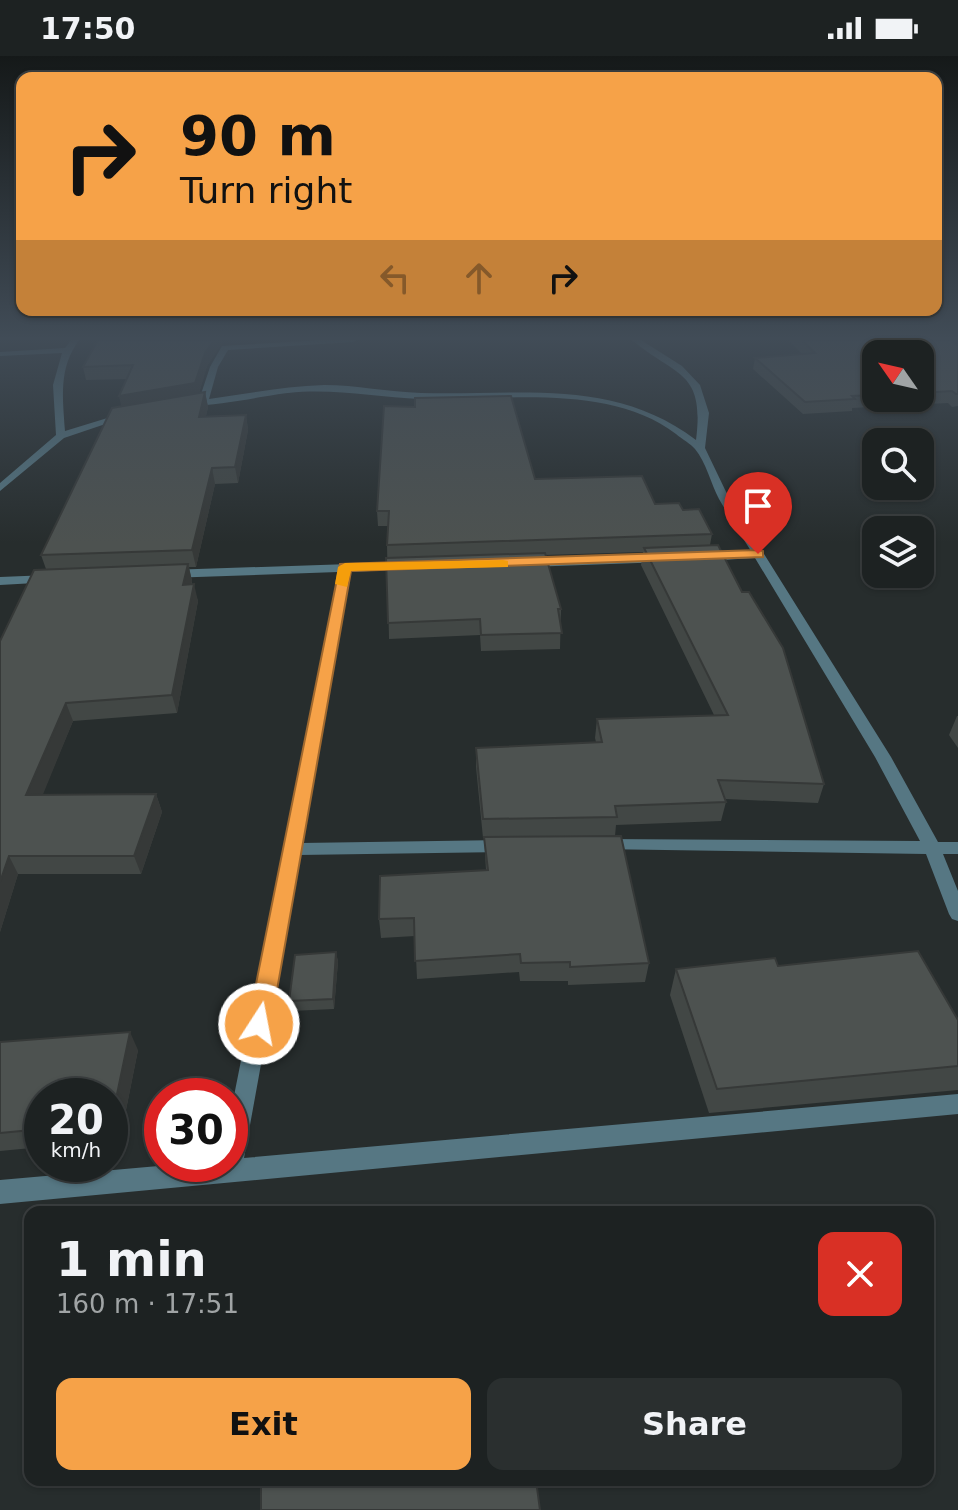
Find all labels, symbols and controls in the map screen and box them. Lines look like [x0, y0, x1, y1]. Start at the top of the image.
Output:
text: 17:50 [40, 11, 136, 46]
text: 90 m [180, 103, 336, 168]
icon: right [48, 104, 152, 208]
text: Turn right [180, 170, 352, 211]
icon: left [373, 256, 417, 300]
icon: ahead [457, 256, 501, 300]
icon: right [541, 256, 585, 300]
north arrow [862, 340, 934, 412]
map controls [862, 340, 934, 588]
button: search [862, 428, 934, 500]
pin [724, 472, 792, 554]
icon: arrive [736, 484, 780, 528]
button: layers [862, 516, 934, 588]
position arrow [217, 982, 301, 1066]
speed limit sign: 30 [144, 1078, 248, 1182]
text: 20 [48, 1097, 104, 1143]
text: km/h [51, 1138, 101, 1162]
text: 1 min [56, 1231, 207, 1287]
button: close [818, 1232, 902, 1316]
text: 160 m · 17:51 [56, 1289, 239, 1319]
button: Exit [56, 1378, 471, 1470]
button: Share [487, 1378, 902, 1470]

